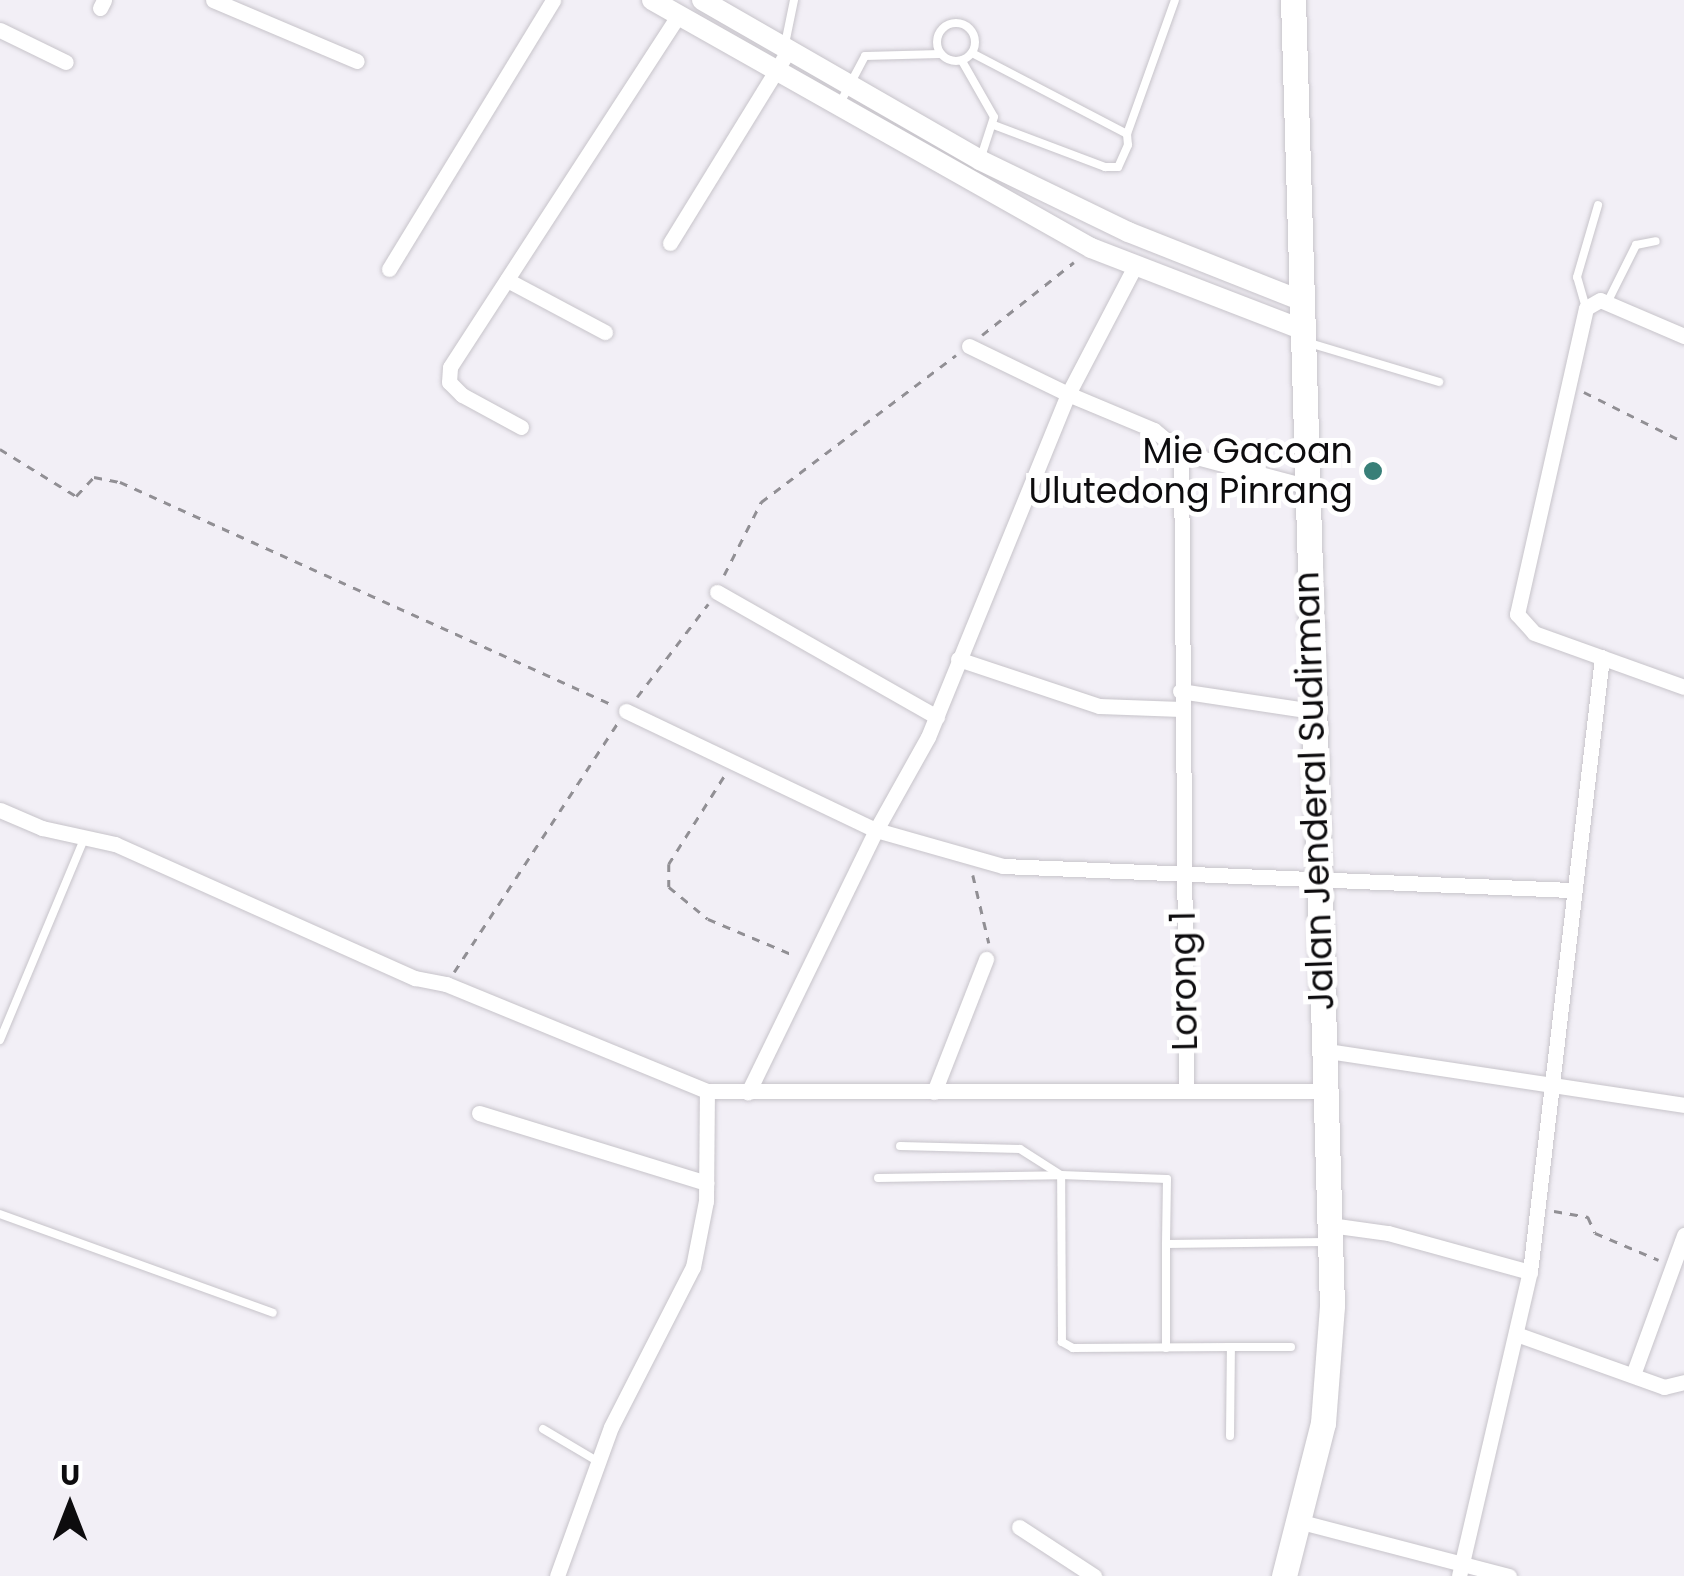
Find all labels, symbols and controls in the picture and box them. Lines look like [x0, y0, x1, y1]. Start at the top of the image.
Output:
place label: Mie Gacoan Ulutedong Pinrang [1028, 430, 1353, 512]
marker: Mie Gacoan Ulutedong Pinrang [1362, 460, 1384, 482]
street label: Jalan Jenderal Sudirman [1285, 571, 1343, 1011]
street label: Lorong 1 [1162, 911, 1206, 1051]
north arrow [20, 1456, 120, 1556]
text: U [60, 1456, 80, 1495]

